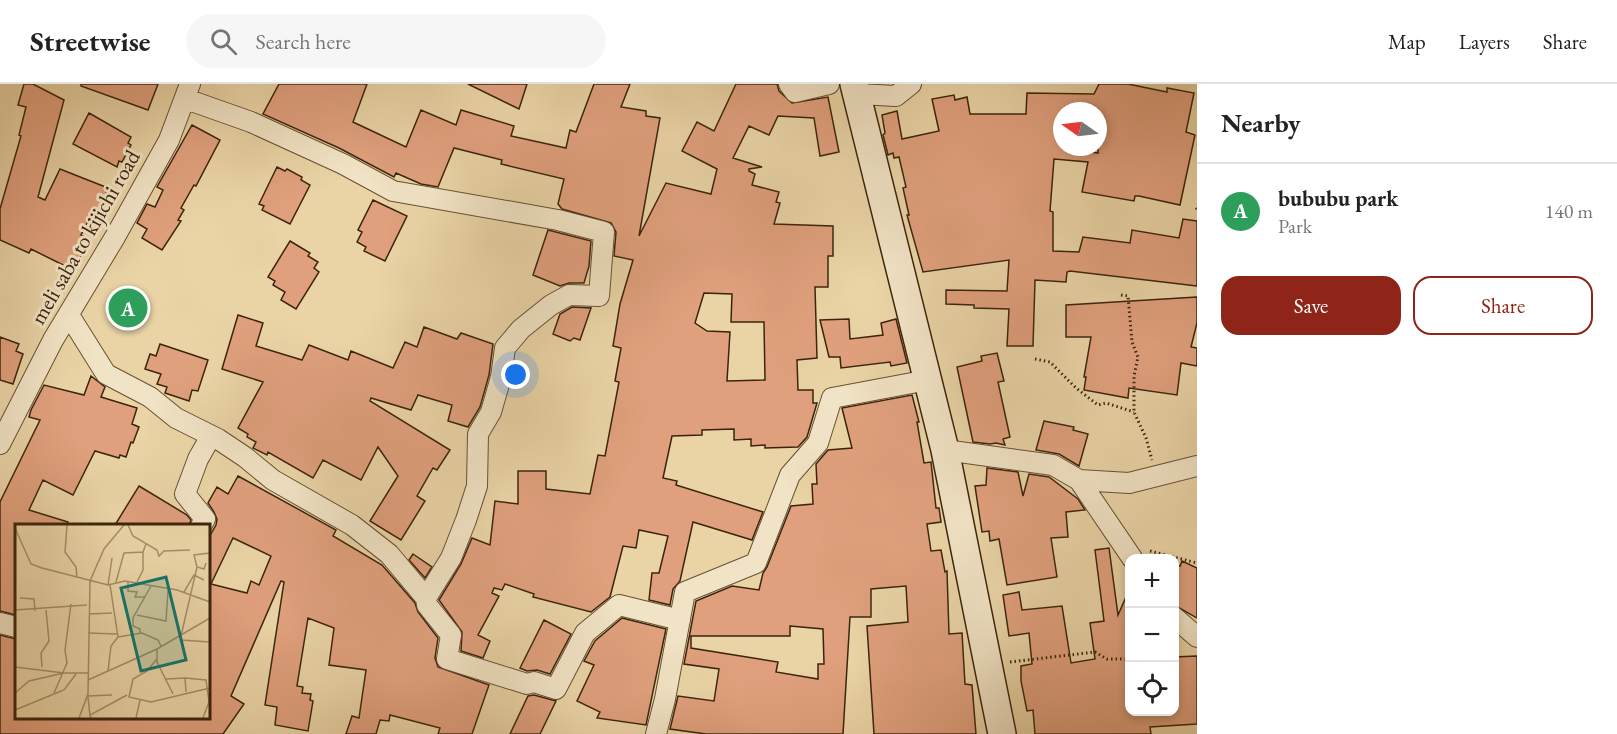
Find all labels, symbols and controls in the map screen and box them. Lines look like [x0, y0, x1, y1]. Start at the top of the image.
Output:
search box [186, 14, 606, 68]
text: Streetwise [30, 23, 150, 59]
icon: search [207, 25, 240, 58]
text: Search here [255, 27, 351, 56]
text: Map [1388, 28, 1426, 55]
text: Layers [1459, 28, 1510, 55]
text: Share [1543, 28, 1587, 55]
north arrow [1053, 102, 1107, 156]
text: Nearby [1221, 106, 1301, 140]
street label: meli saba to kijichi road [23, 144, 147, 329]
text: bububu park [1278, 184, 1398, 213]
text: A [1233, 198, 1248, 224]
text: 140 m [1545, 198, 1593, 224]
text: Park [1278, 213, 1312, 239]
button: Save [1221, 276, 1401, 335]
button: Share [1413, 276, 1593, 335]
pin: A [108, 286, 148, 330]
your location [501, 360, 530, 389]
inset map [15, 524, 210, 719]
map controls [1125, 554, 1179, 716]
button: + [1125, 554, 1179, 608]
button: − [1125, 608, 1179, 662]
button: locate [1125, 662, 1179, 716]

